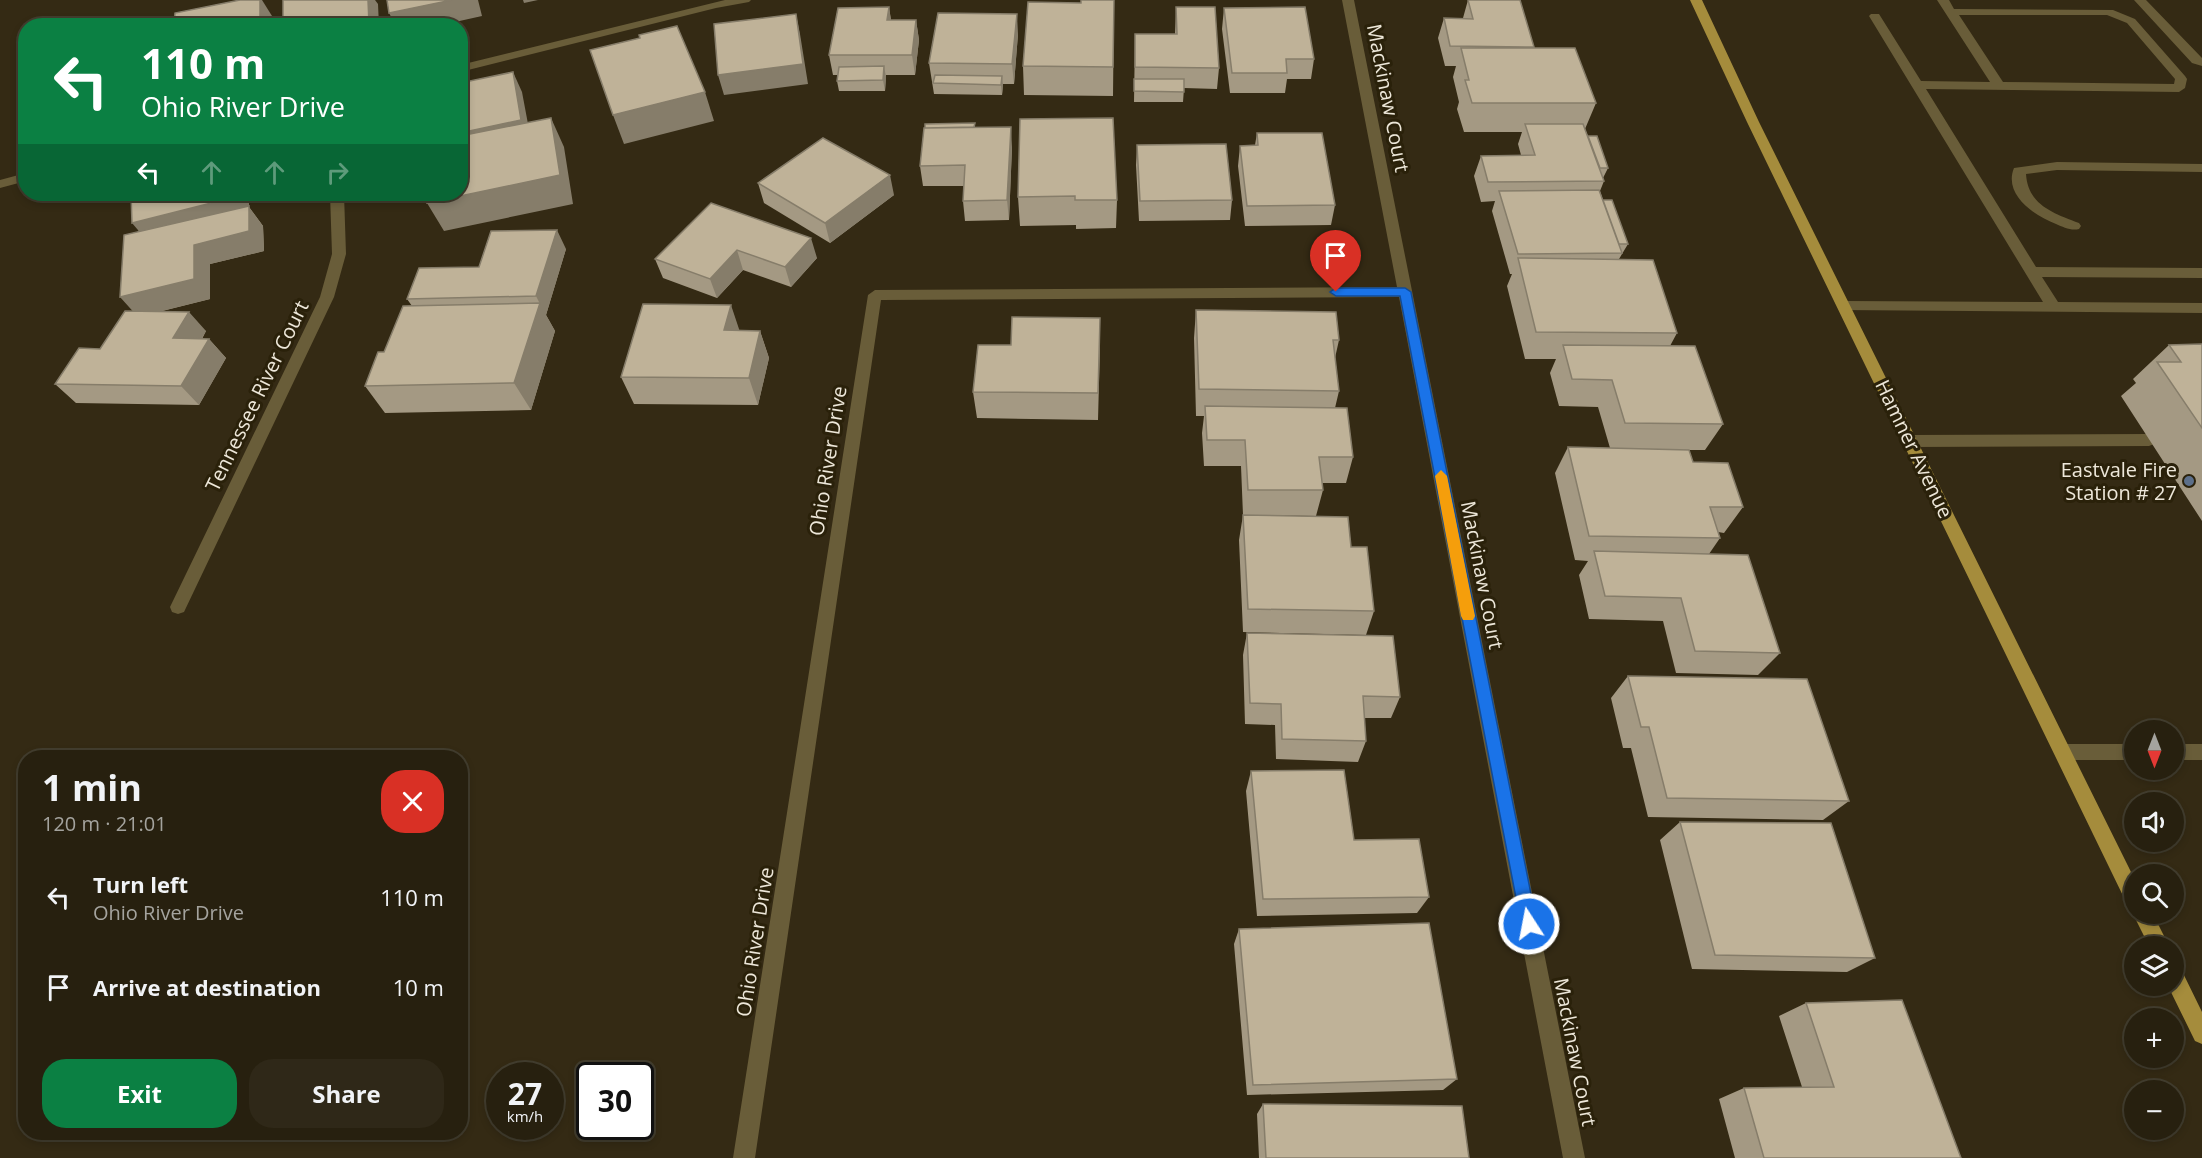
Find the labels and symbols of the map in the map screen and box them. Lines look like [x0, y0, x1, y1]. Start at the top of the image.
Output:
street label: Mackinaw Court [1361, 21, 1416, 174]
pin [1310, 230, 1361, 292]
street label: Tennessee River Court [199, 296, 314, 496]
street label: Hamner Avenue [1869, 375, 1960, 523]
street label: Ohio River Drive [802, 384, 853, 538]
place label: Eastvale Fire Station # 27 [2061, 456, 2177, 506]
marker: Eastvale Fire Station # 27 [2182, 474, 2196, 488]
street label: Mackinaw Court [1455, 498, 1510, 651]
north arrow [2124, 720, 2184, 780]
street label: Ohio River Drive [729, 865, 780, 1019]
position arrow [1497, 892, 1561, 956]
street label: Mackinaw Court [1548, 975, 1603, 1128]
speed limit sign: 30 [576, 1062, 654, 1140]

